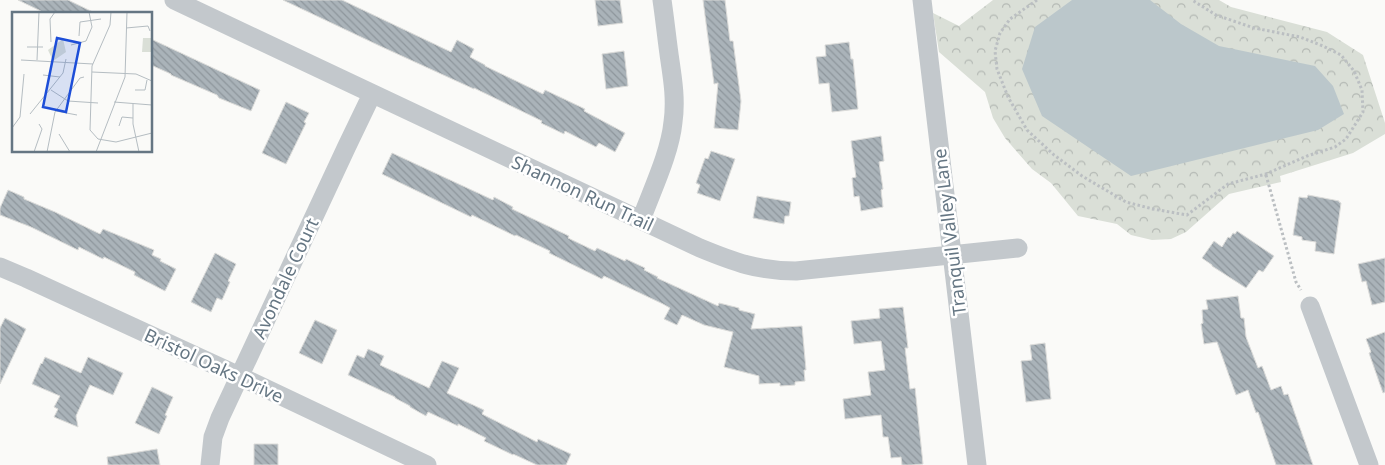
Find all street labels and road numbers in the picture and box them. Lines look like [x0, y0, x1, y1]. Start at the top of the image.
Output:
street label: Tranquil Valley Lane [927, 147, 971, 317]
street label: Shannon Run Trail [508, 150, 658, 236]
street label: Avondale Court [247, 213, 324, 342]
street label: Bristol Oaks Drive [141, 322, 287, 408]

